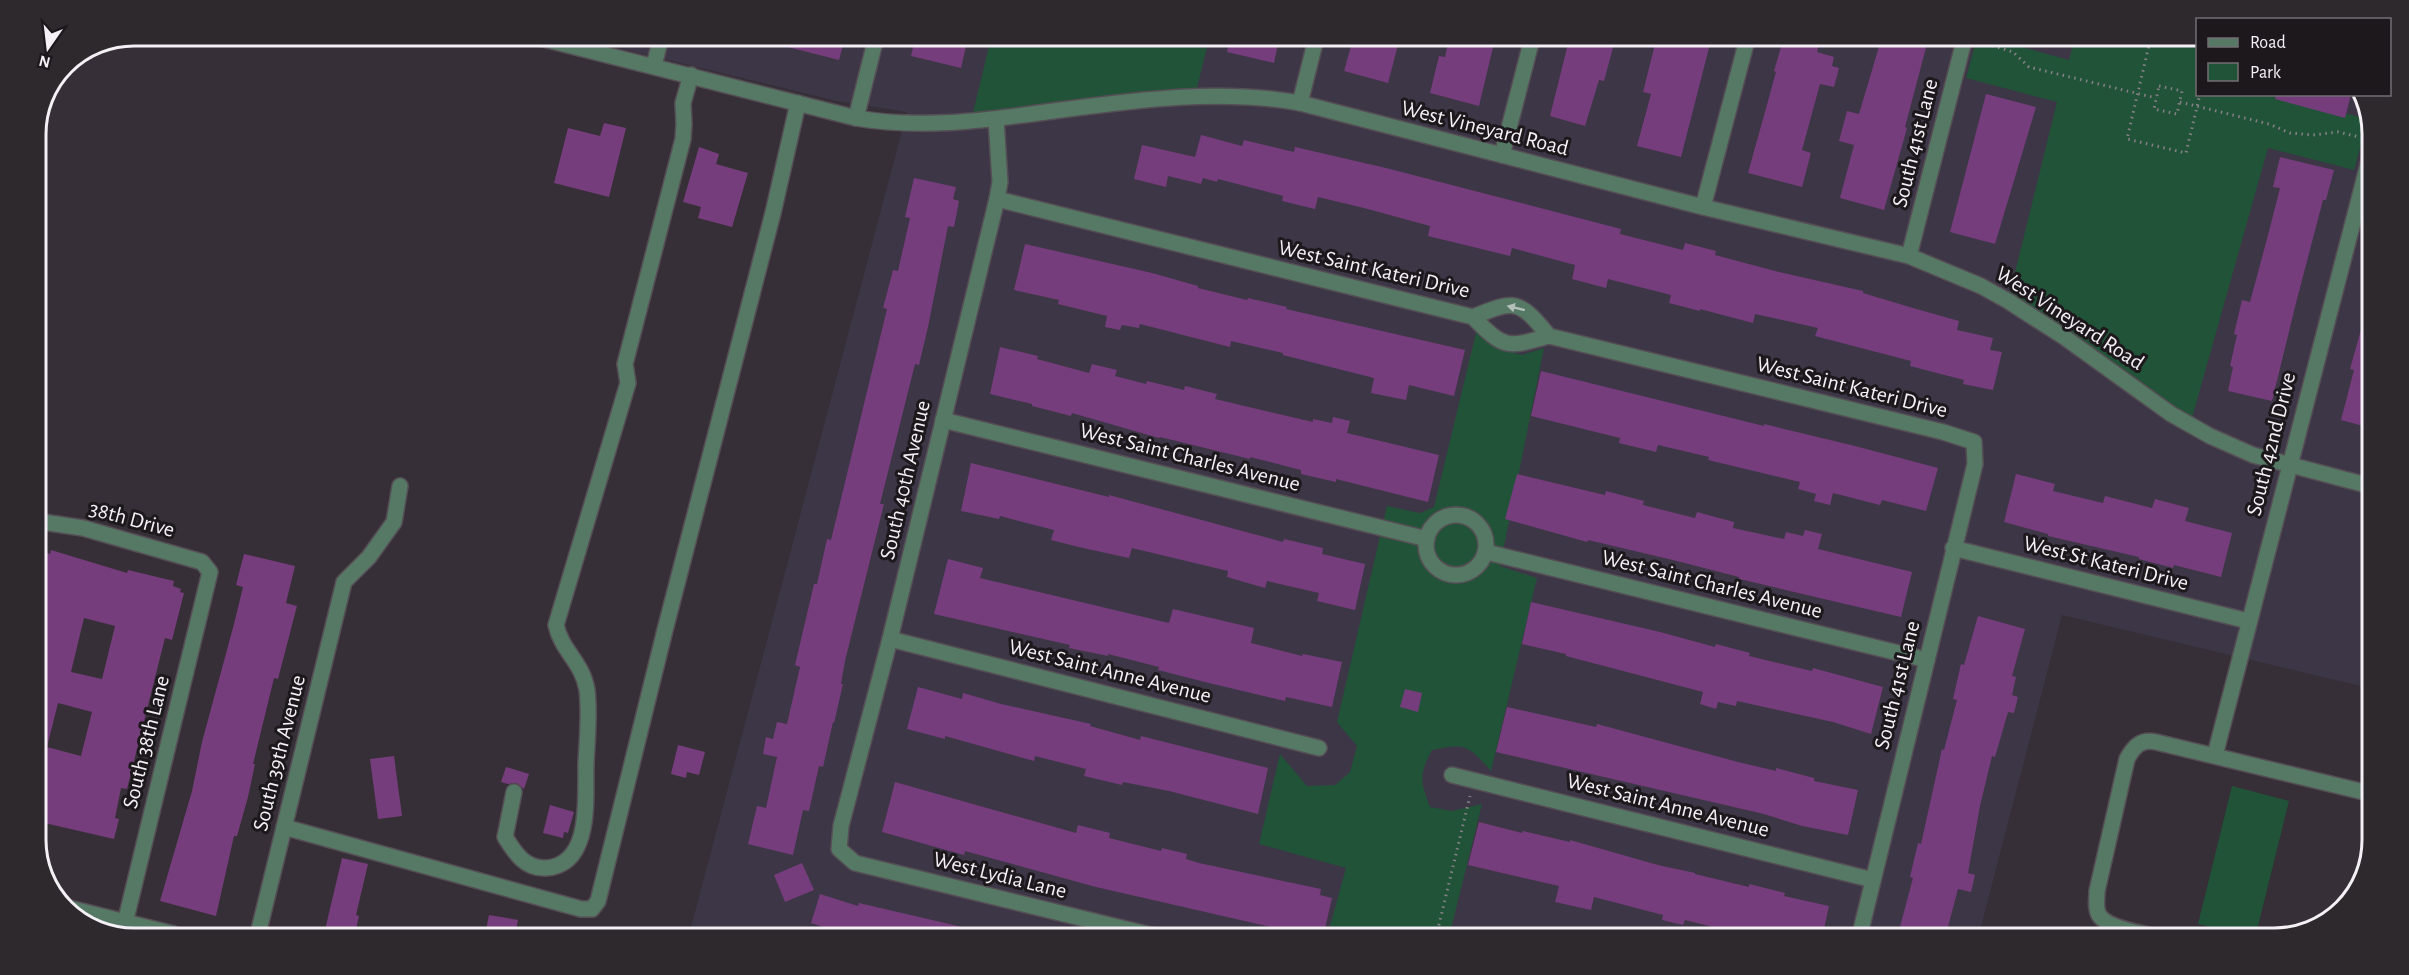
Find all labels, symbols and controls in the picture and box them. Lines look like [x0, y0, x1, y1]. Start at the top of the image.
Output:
north arrow [18, 18, 78, 78]
legend [2196, 18, 2391, 96]
text: Road [2250, 34, 2286, 52]
text: N [37, 52, 52, 71]
text: Park [2250, 64, 2282, 82]
street label: South 41st Lane [1888, 76, 1942, 210]
street label: West Vineyard Road [1399, 97, 1571, 159]
street label: West Saint Kateri Drive [1276, 236, 1472, 302]
street label: West Vineyard Road [1992, 262, 2148, 374]
one-way arrow [1507, 302, 1525, 312]
street label: West Saint Kateri Drive [1754, 353, 1950, 421]
street label: South 42nd Drive [2243, 370, 2299, 518]
street label: South 40th Avenue [876, 398, 934, 562]
street label: West Saint Charles Avenue [1077, 419, 1303, 495]
street label: 38th Drive [87, 497, 177, 541]
street label: West St Kateri Drive [2021, 532, 2191, 594]
street label: West Saint Charles Avenue [1599, 546, 1825, 622]
street label: South 41st Lane [1870, 618, 1924, 752]
street label: West Saint Anne Avenue [1006, 635, 1214, 707]
street label: South 38th Lane [119, 673, 173, 811]
street label: South 39th Avenue [249, 673, 309, 833]
street label: West Saint Anne Avenue [1564, 769, 1772, 841]
street label: West Lydia Lane [931, 848, 1069, 902]

